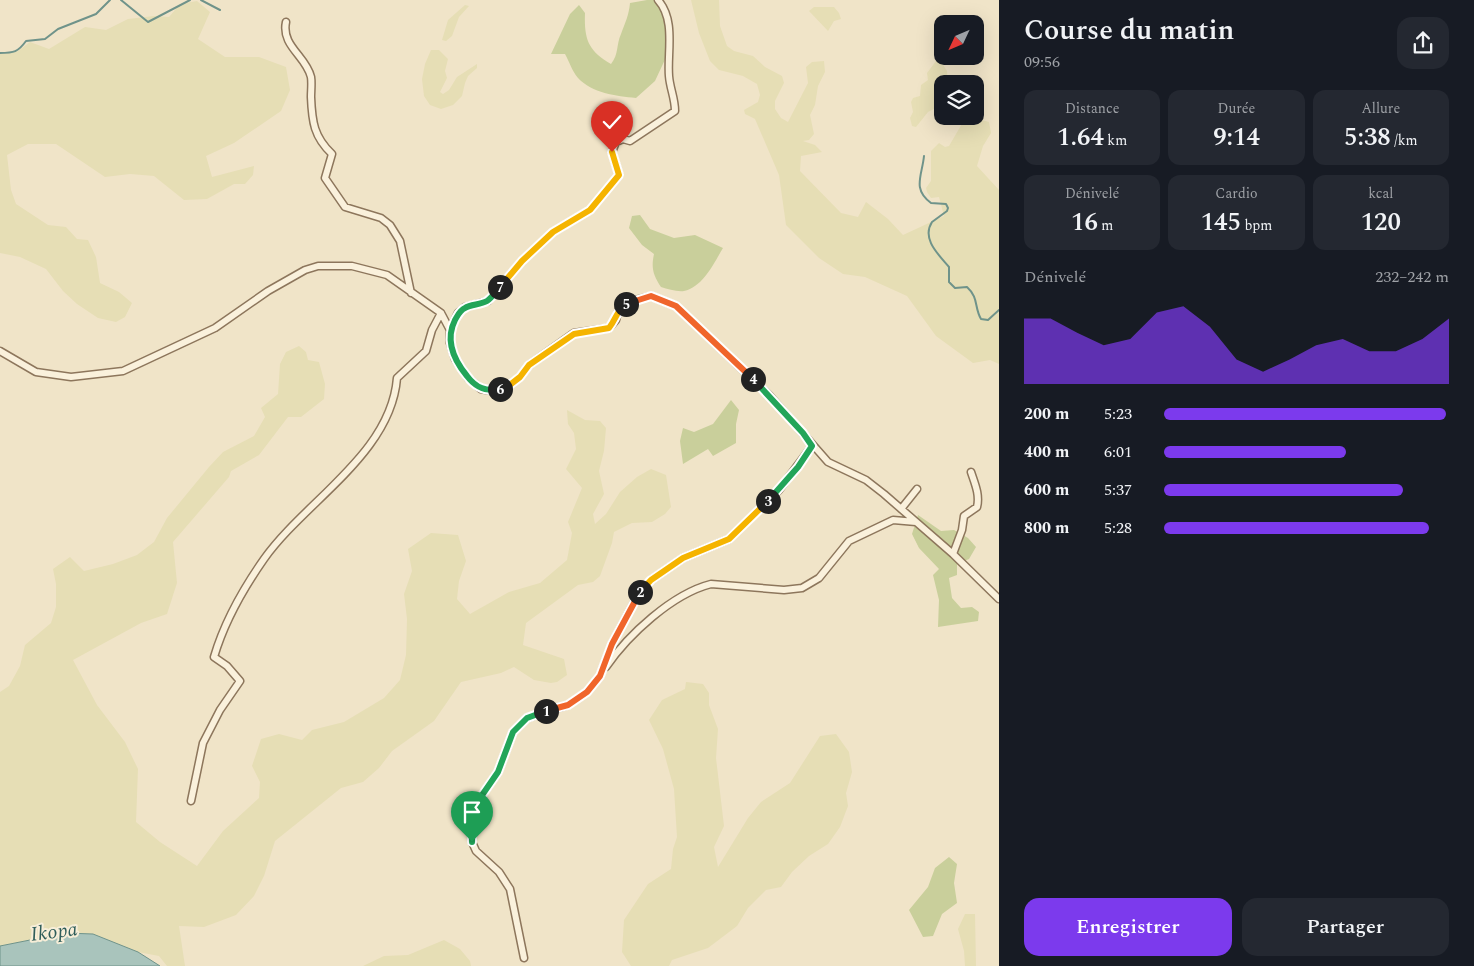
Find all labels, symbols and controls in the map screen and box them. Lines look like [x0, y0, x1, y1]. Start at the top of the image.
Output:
text: Course du matin [1024, 9, 1234, 52]
north arrow [934, 15, 984, 65]
map controls [934, 15, 984, 125]
button: share [1397, 17, 1449, 69]
text: 09:56 [1024, 50, 1060, 74]
button: layers [934, 75, 984, 125]
text: Distance [1065, 98, 1119, 119]
text: Durée [1218, 98, 1255, 119]
text: Allure [1361, 98, 1400, 119]
pin [591, 101, 633, 152]
icon: check [598, 108, 626, 136]
text: 1.64 [1057, 119, 1104, 157]
text: 9:14 [1213, 119, 1260, 157]
text: 5:38 [1344, 119, 1391, 157]
text: km [1104, 130, 1127, 151]
text: /km [1391, 130, 1418, 151]
text: Dénivelé [1065, 183, 1119, 204]
text: Cardio [1215, 183, 1258, 204]
text: kcal [1368, 183, 1393, 204]
text: 16 [1071, 204, 1098, 242]
text: 145 [1201, 204, 1241, 242]
text: 120 [1361, 204, 1401, 242]
text: m [1098, 215, 1113, 236]
text: bpm [1241, 215, 1272, 236]
text: Dénivelé [1024, 265, 1086, 289]
text: 232–242 m [1375, 265, 1449, 289]
pin: 7 [488, 274, 512, 300]
text: 7 [497, 277, 504, 298]
pin: 5 [614, 292, 638, 316]
text: 5 [623, 294, 630, 315]
pin: 4 [740, 366, 766, 392]
text: 4 [750, 369, 757, 390]
pin: 6 [488, 376, 512, 402]
text: 6 [497, 379, 504, 400]
text: 200 m [1024, 402, 1069, 426]
text: 5:23 [1104, 402, 1132, 426]
text: 400 m [1024, 440, 1069, 464]
text: 6:01 [1104, 440, 1132, 464]
text: 600 m [1024, 478, 1069, 502]
text: 5:37 [1104, 478, 1132, 502]
pin: 3 [756, 488, 780, 514]
text: 3 [765, 491, 772, 512]
text: 800 m [1024, 516, 1069, 540]
text: 5:28 [1104, 516, 1132, 540]
pin: 2 [628, 580, 652, 604]
text: 2 [637, 582, 644, 603]
pin: 1 [534, 698, 558, 724]
text: 1 [543, 701, 550, 722]
pin [451, 791, 493, 842]
icon: arrive [458, 798, 486, 826]
button: Enregistrer [1024, 898, 1232, 956]
button: Partager [1242, 898, 1449, 956]
water label: Ikopa [29, 914, 79, 950]

